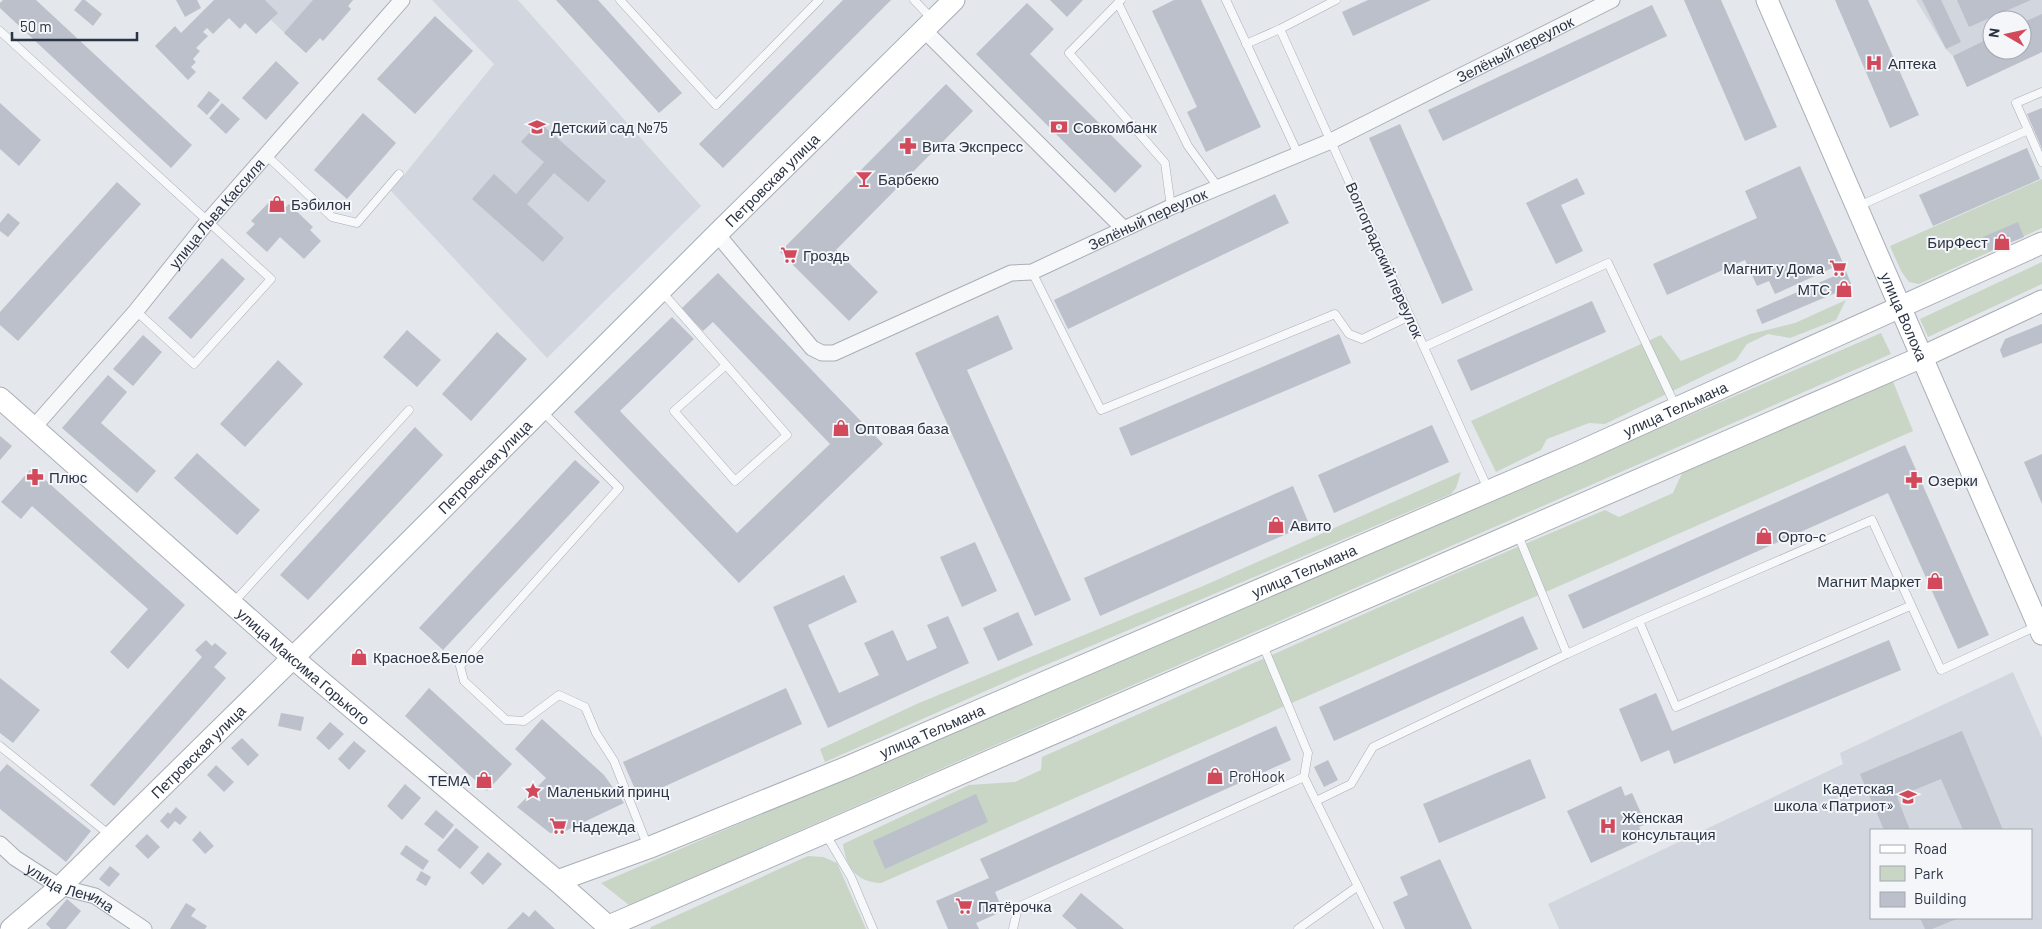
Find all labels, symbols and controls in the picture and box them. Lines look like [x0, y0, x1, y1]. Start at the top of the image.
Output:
scale bar [12, 10, 138, 42]
north arrow [1982, 10, 2032, 60]
street label: Зелёный переулок [1453, 12, 1577, 86]
text: 50 m [20, 17, 52, 35]
text: N [1985, 27, 2003, 39]
hospital icon: Аптека [1864, 53, 1884, 73]
place label: Аптека [1888, 54, 1937, 72]
school or university icon: Детский сад №75 [527, 117, 547, 137]
bank icon: Совкомбанк [1049, 117, 1069, 137]
place label: Детский сад №75 [551, 118, 668, 136]
place label: Совкомбанк [1073, 118, 1157, 136]
street label: Петровская улица [721, 129, 823, 230]
pharmacy icon: Вита Экспресс [898, 136, 918, 156]
place label: Вита Экспресс [922, 137, 1024, 155]
street label: улица Льва Кассиля [165, 155, 268, 272]
bar icon: Барбекю [854, 169, 874, 189]
place label: Барбекю [878, 170, 939, 188]
street label: Волгоградский переулок [1342, 179, 1428, 341]
street label: Зелёный переулок [1085, 184, 1210, 254]
shop icon: Бэбилон [267, 194, 287, 214]
place label: Бэбилон [291, 195, 351, 213]
shop icon: БирФест [1992, 232, 2012, 252]
place label: БирФест [1927, 233, 1988, 251]
supermarket icon: Гроздь [779, 245, 799, 265]
place label: Гроздь [803, 246, 850, 264]
supermarket icon: Магнит у Дома [1828, 258, 1848, 278]
place label: Магнит у Дома [1723, 259, 1825, 277]
street label: улица Волоха [1877, 269, 1932, 364]
shop icon: МТС [1834, 279, 1854, 299]
place label: МТС [1798, 280, 1830, 298]
street label: улица Тельмана [1620, 377, 1731, 440]
street label: Петровская улица [434, 415, 536, 517]
shop icon: Оптовая база [831, 418, 851, 438]
place label: Оптовая база [855, 419, 949, 437]
pharmacy icon: Плюс [25, 467, 45, 487]
place label: Плюс [49, 468, 88, 486]
pharmacy icon: Озерки [1904, 470, 1924, 490]
place label: Озерки [1928, 471, 1978, 489]
shop icon: Авито [1266, 515, 1286, 535]
place label: Авито [1290, 516, 1331, 534]
shop icon: Орто-с [1754, 526, 1774, 546]
place label: Орто-с [1778, 527, 1827, 545]
street label: улица Тельмана [1249, 540, 1360, 601]
shop icon: Магнит Маркет [1925, 571, 1945, 591]
place label: Магнит Маркет [1817, 572, 1921, 590]
street label: улица Максима Горького [233, 604, 374, 728]
shop icon: Красное&Белое [349, 647, 369, 667]
place label: Красное&Белое [373, 648, 484, 666]
street label: улица Тельмана [877, 700, 988, 761]
street label: Петровская улица [147, 701, 249, 802]
shop icon: ProHook [1205, 766, 1225, 786]
place label: ProHook [1229, 767, 1286, 785]
shop icon: ТЕМА [474, 770, 494, 790]
place label: ТЕМА [428, 771, 470, 789]
place label: Кадетская школа «Патриот» [1774, 779, 1894, 814]
place icon: Маленький принц [523, 781, 543, 801]
place label: Маленький принц [547, 782, 670, 800]
school or university icon: Кадетская школа «Патриот» [1898, 787, 1918, 807]
place label: Женская консультация [1622, 808, 1716, 843]
supermarket icon: Надежда [548, 816, 568, 836]
hospital icon: Женская консультация [1598, 816, 1618, 836]
place label: Надежда [572, 817, 636, 835]
legend [1870, 829, 2032, 919]
text: Road [1914, 839, 1947, 857]
street label: улица Ленина [23, 859, 119, 916]
text: Park [1914, 864, 1944, 882]
text: Building [1914, 889, 1967, 907]
supermarket icon: Пятёрочка [954, 896, 974, 916]
place label: Пятёрочка [978, 897, 1052, 915]

